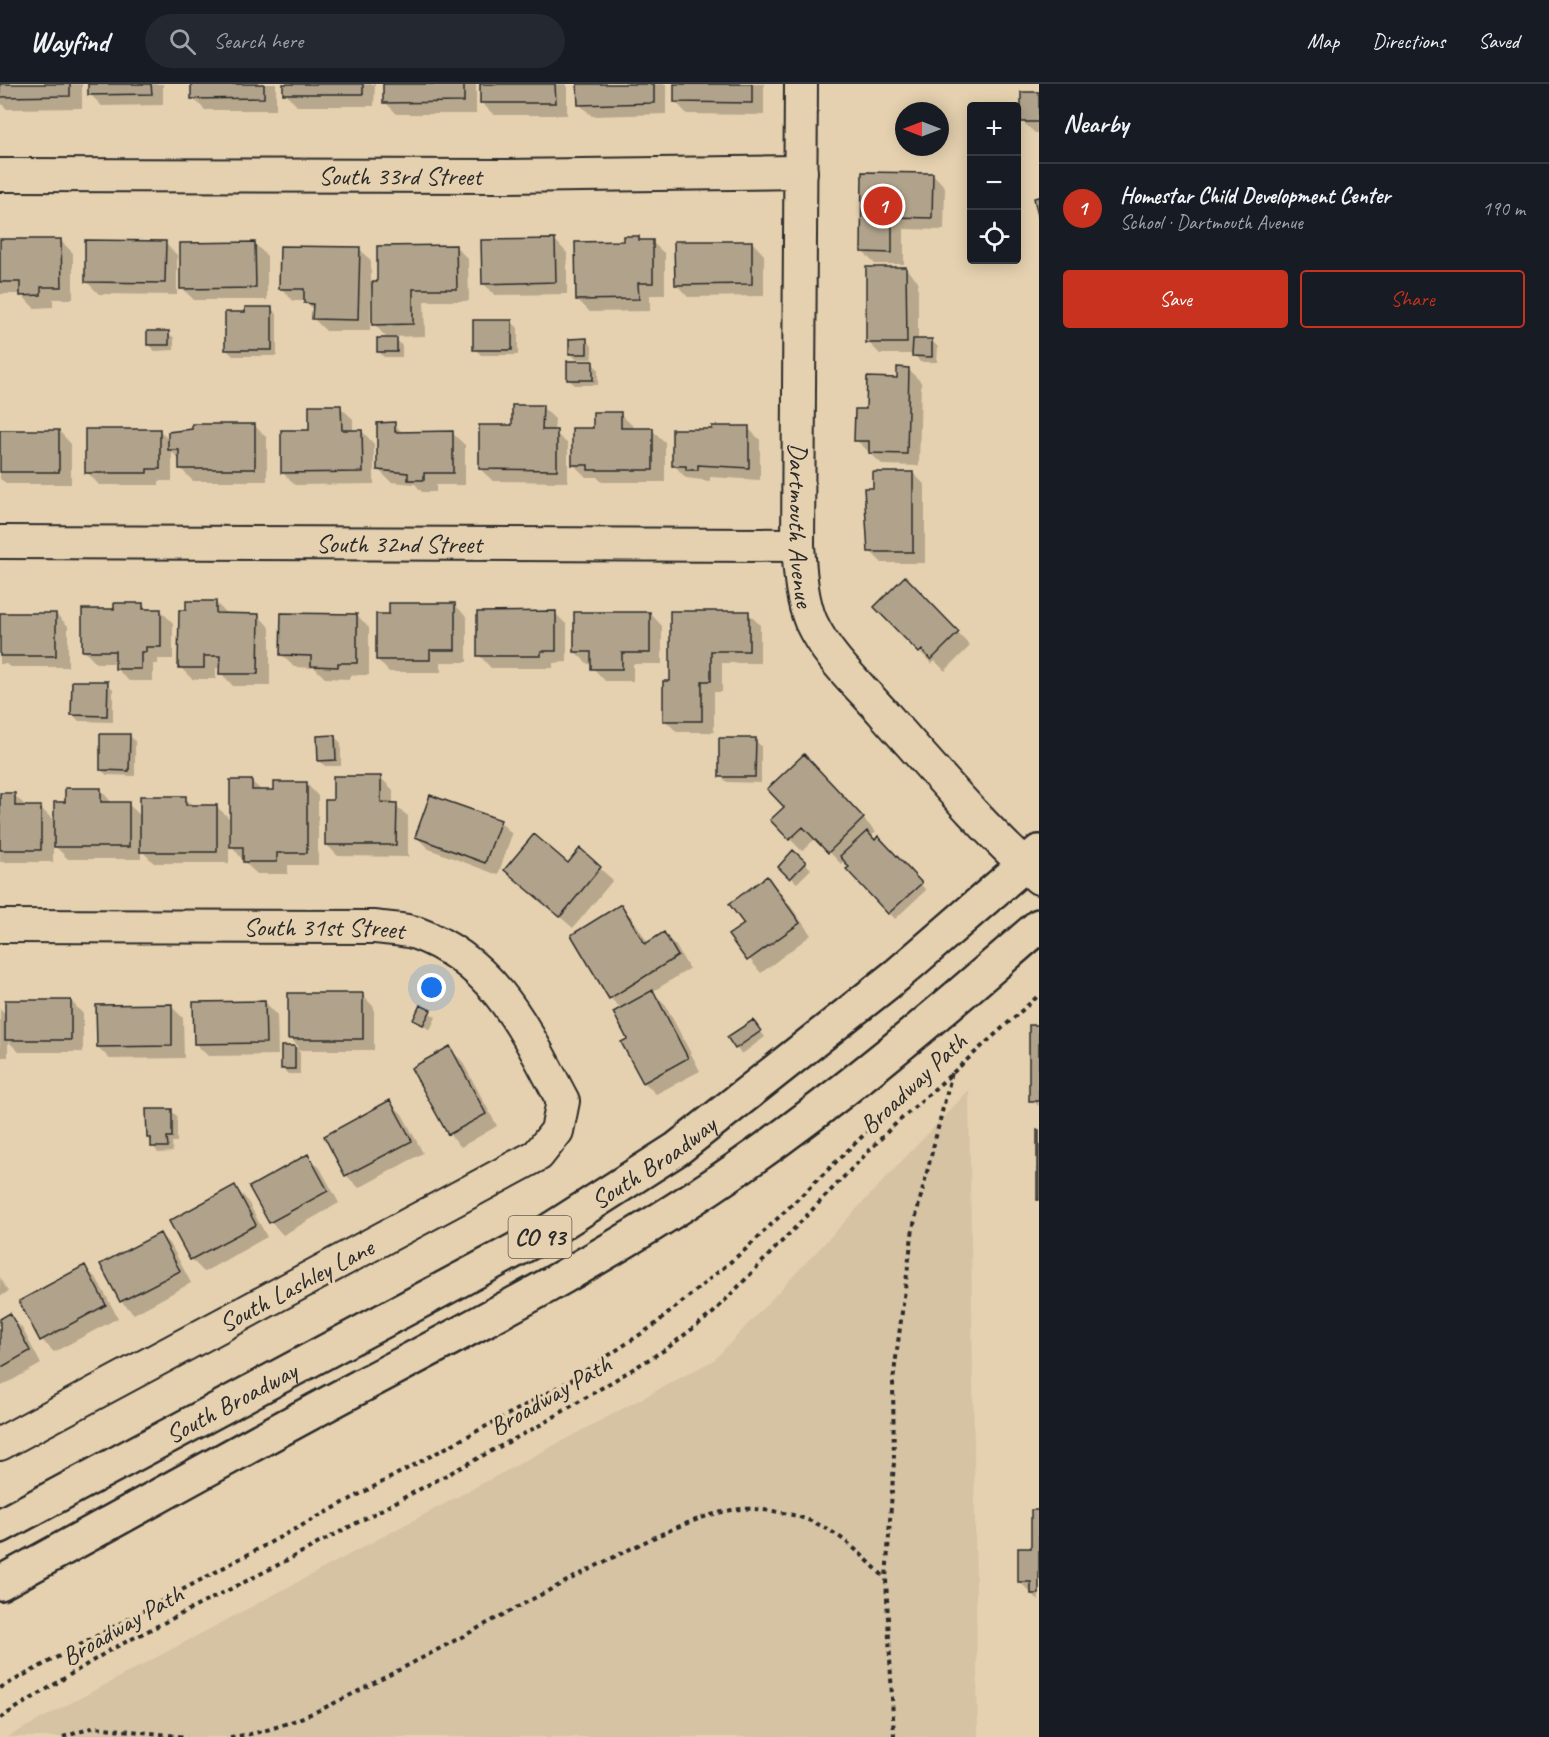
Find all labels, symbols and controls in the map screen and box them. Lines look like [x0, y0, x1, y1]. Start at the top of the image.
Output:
search box [145, 14, 565, 68]
text: Wayfind [30, 24, 109, 59]
icon: search [166, 25, 199, 58]
text: Search here [214, 27, 303, 55]
text: Map [1307, 28, 1339, 54]
text: Directions [1372, 28, 1445, 54]
text: Saved [1478, 28, 1519, 54]
north arrow [895, 102, 949, 156]
map controls [967, 102, 1021, 264]
button: + [967, 102, 1021, 156]
text: Nearby [1063, 107, 1128, 140]
button: − [967, 156, 1021, 210]
street label: South 33rd Street [318, 160, 484, 193]
text: Homestar Child Development Center [1120, 182, 1390, 210]
pin: 1 [864, 184, 902, 228]
text: 1 [1078, 196, 1087, 221]
text: 190 m [1482, 196, 1525, 221]
button: locate [967, 210, 1021, 264]
text: School · Dartmouth Avenue [1120, 210, 1303, 235]
button: Save [1063, 270, 1288, 328]
button: Share [1300, 270, 1525, 328]
street label: Dartmouth Avenue [781, 443, 822, 612]
street label: South 32nd Street [316, 527, 484, 561]
street label: South 31st Street [243, 911, 409, 947]
your location [417, 973, 446, 1002]
street label: Broadway Path [853, 1025, 975, 1141]
street label: South Broadway [585, 1107, 724, 1217]
road number: CO 93 [508, 1216, 572, 1258]
street label: South Lashley Lane [213, 1230, 380, 1340]
street label: Broadway Path [484, 1347, 618, 1443]
street label: South Broadway [160, 1353, 304, 1451]
street label: Broadway Path [56, 1577, 190, 1673]

